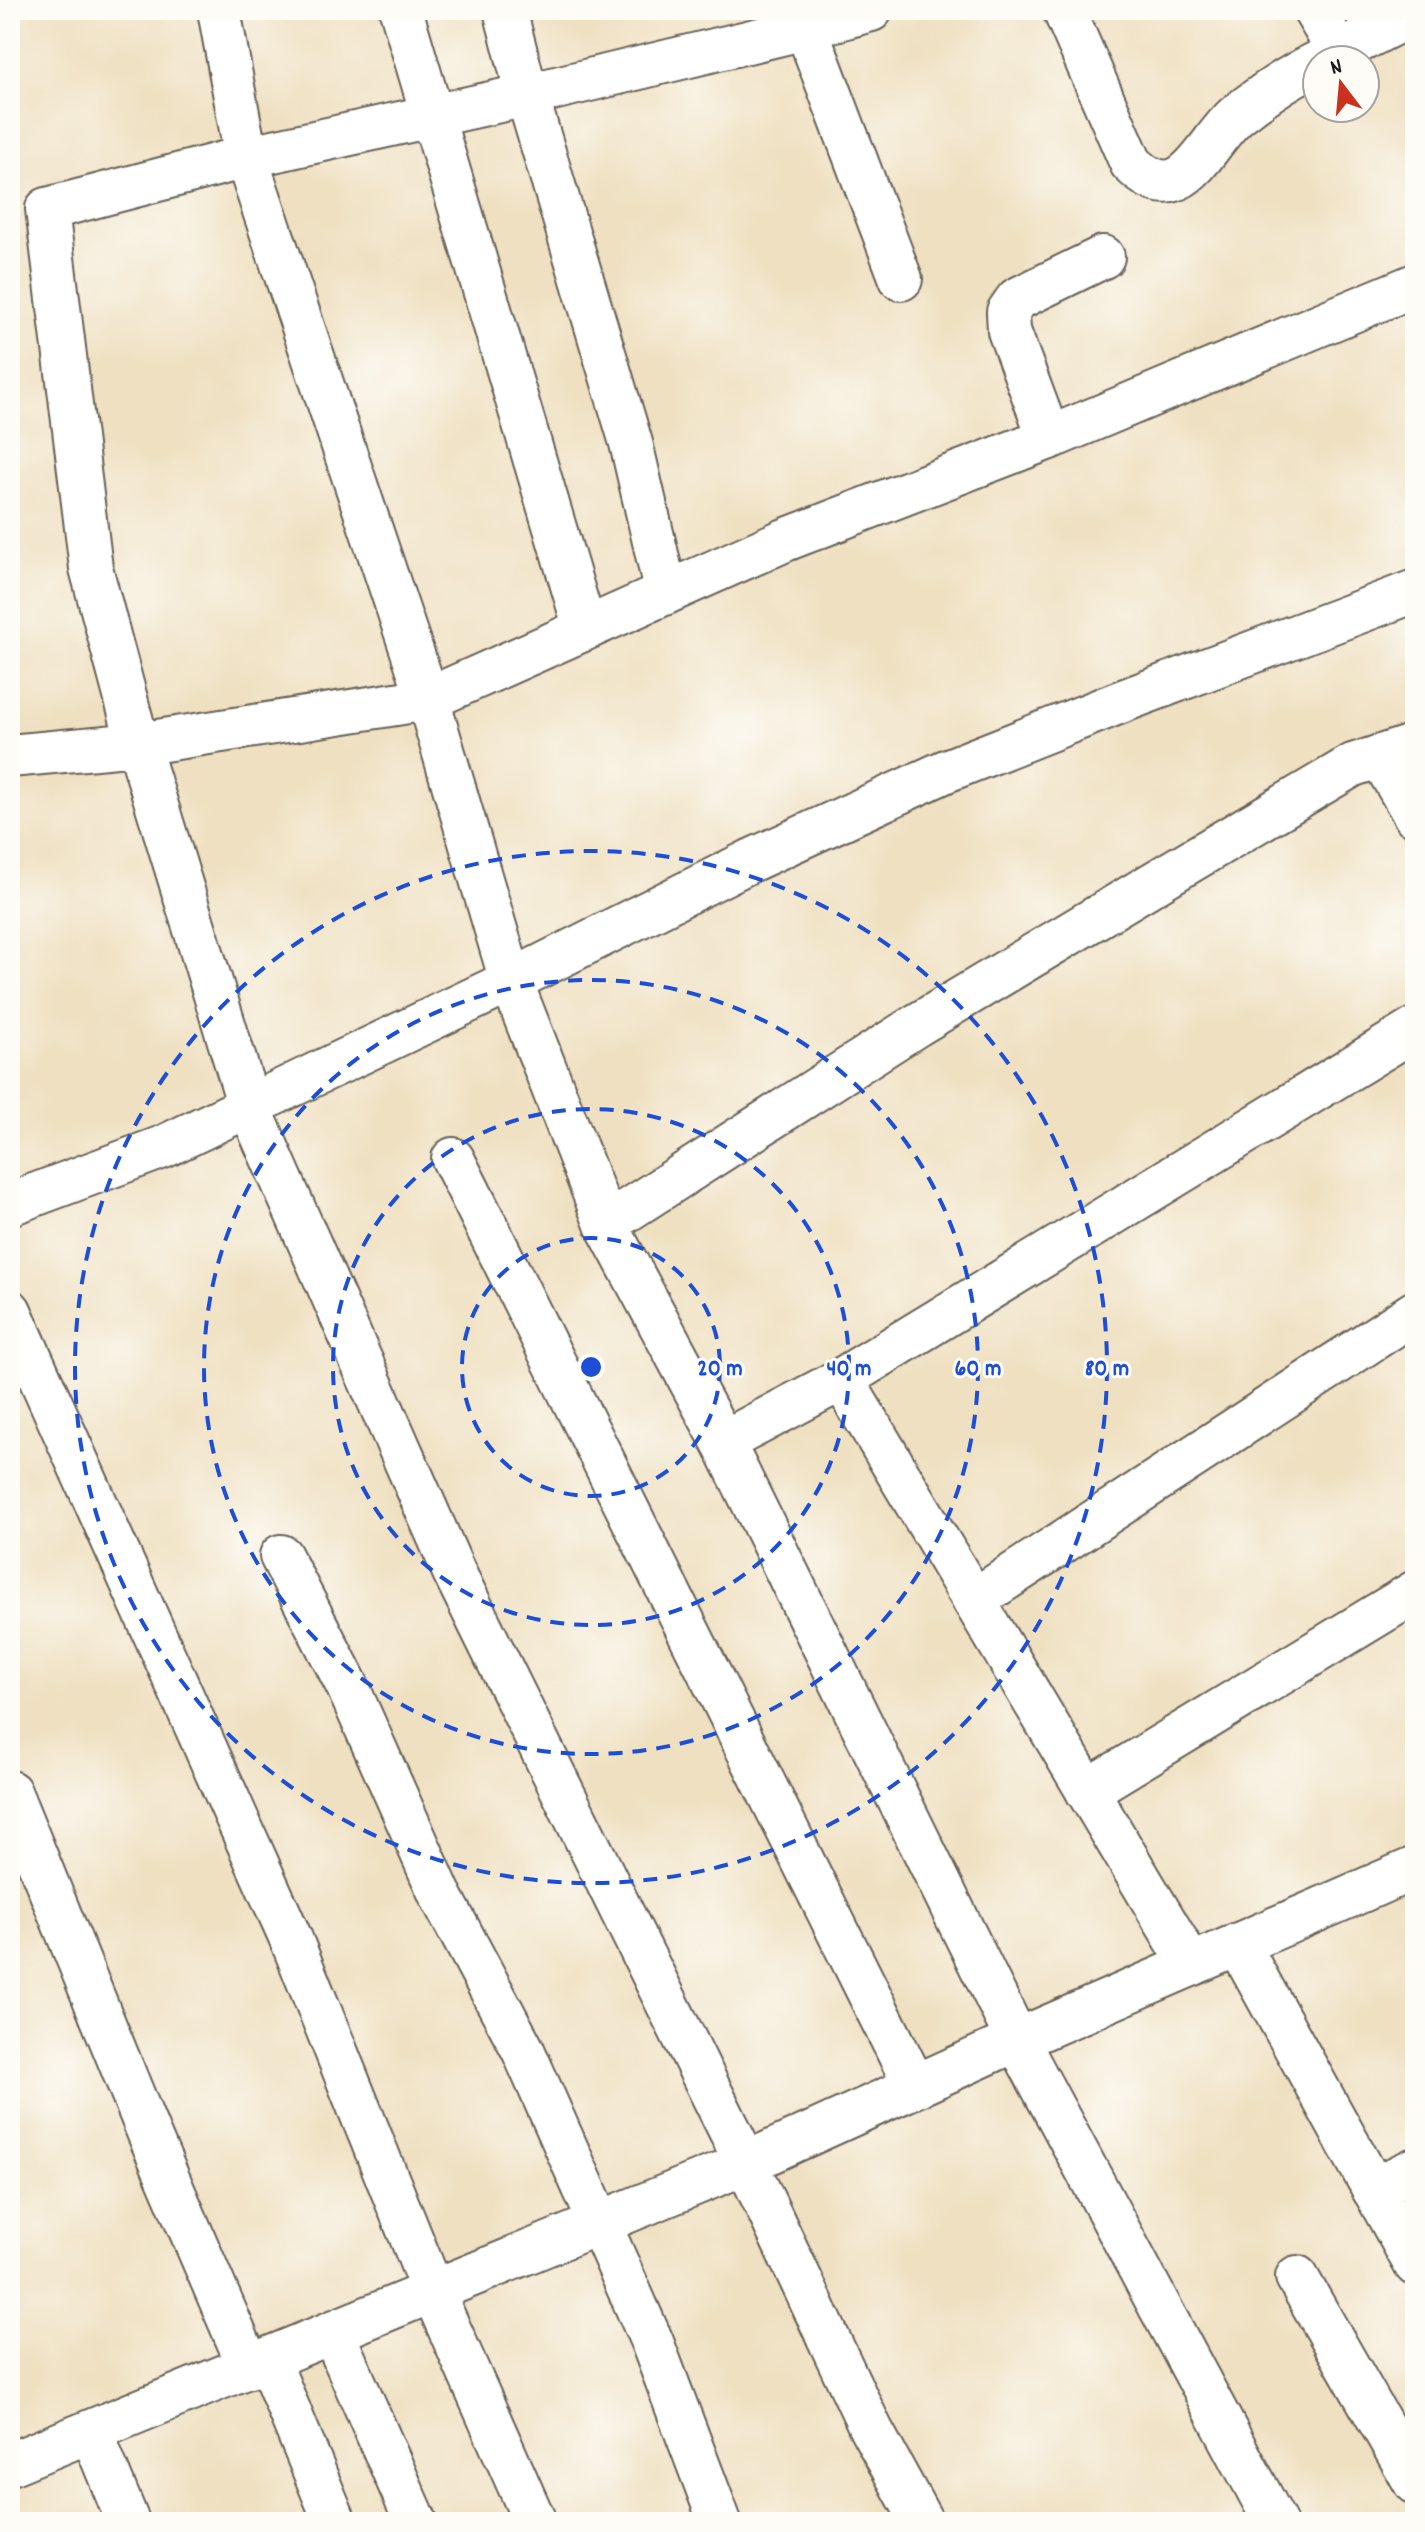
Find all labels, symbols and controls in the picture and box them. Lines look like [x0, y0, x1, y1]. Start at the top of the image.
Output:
north arrow [1301, 44, 1381, 124]
text: N [1327, 52, 1346, 85]
centre of rings [577, 1353, 605, 1381]
text: 20 m [697, 1353, 743, 1387]
text: 40 m [826, 1353, 872, 1387]
text: 60 m [955, 1353, 1001, 1387]
text: 80 m [1085, 1353, 1129, 1387]

